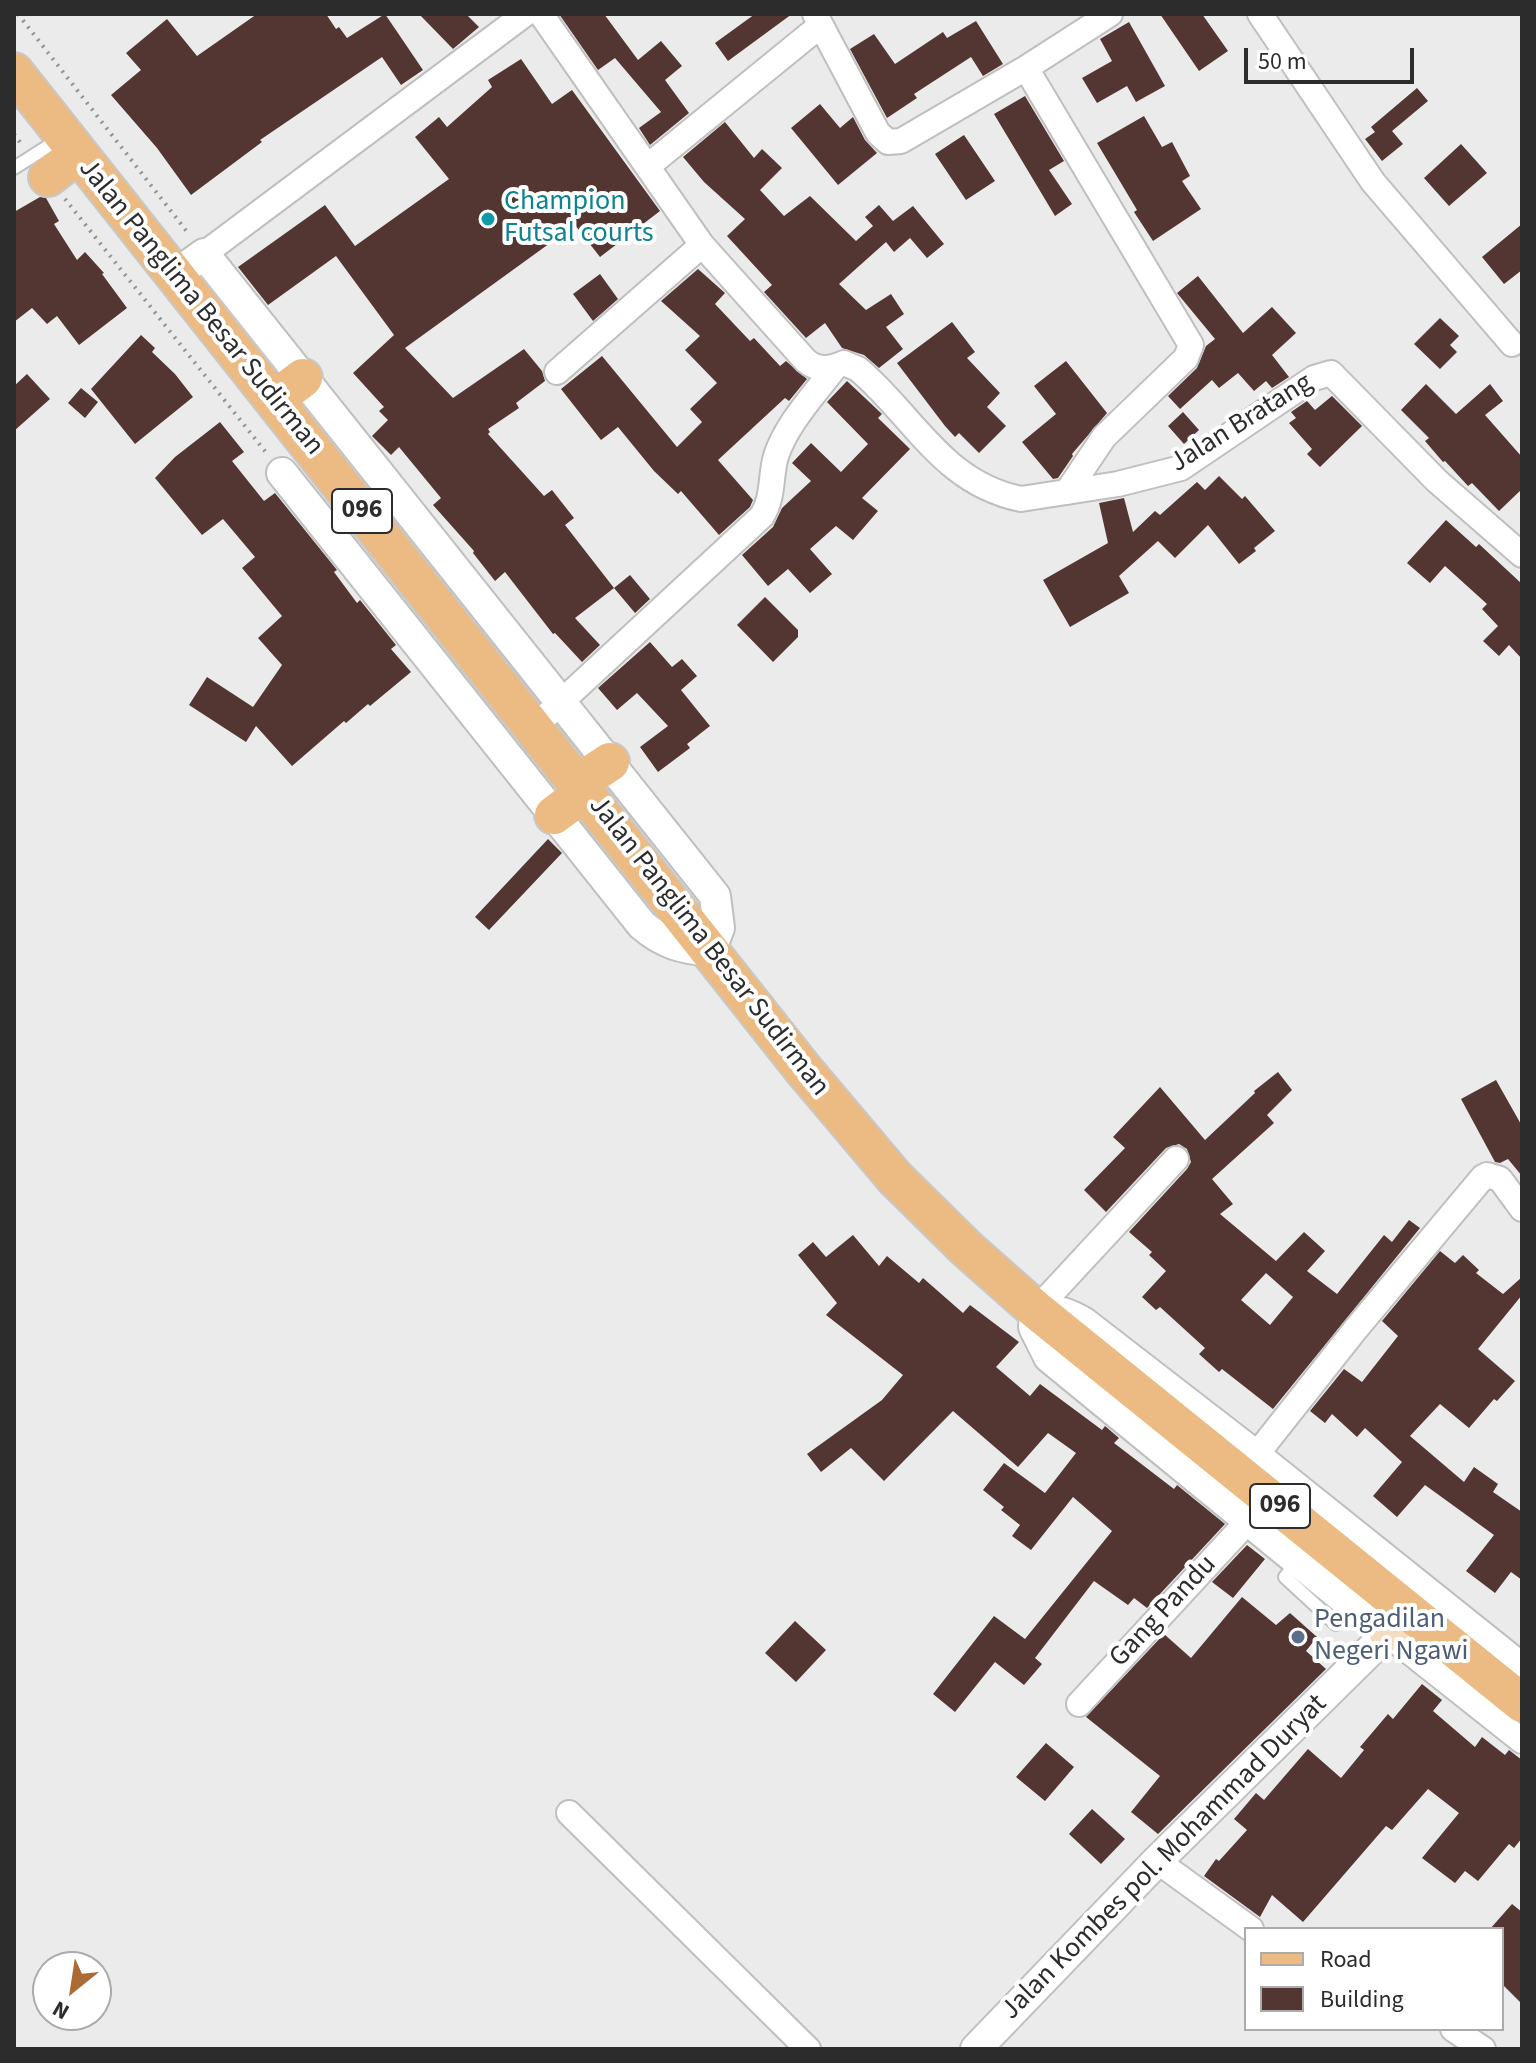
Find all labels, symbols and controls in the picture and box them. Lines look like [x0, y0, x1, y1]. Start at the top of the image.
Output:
scale bar [1248, 32, 1418, 82]
text: 50 m [1258, 44, 1307, 79]
street label: Jalan Panglima Besar Sudirman [70, 153, 330, 463]
place label: Champion Futsal courts [504, 186, 654, 252]
marker: Champion Futsal courts [479, 210, 497, 228]
street label: Jalan Bratang [1165, 367, 1319, 481]
road number: 096 [332, 489, 392, 533]
street label: Jalan Panglima Besar Sudirman [580, 790, 836, 1104]
road number: 096 [1250, 1484, 1310, 1528]
street label: Gang Pandu [1104, 1549, 1224, 1675]
place label: Pengadilan Negeri Ngawi [1314, 1604, 1468, 1670]
marker: Pengadilan Negeri Ngawi [1289, 1628, 1307, 1646]
street label: Jalan Kombes pol. Mohammad Duryat [995, 1688, 1335, 2028]
legend [1244, 1927, 1504, 2031]
text: Road [1320, 1942, 1372, 1977]
north arrow [32, 1951, 112, 2031]
text: Building [1320, 1982, 1404, 2017]
text: N [47, 1993, 75, 2028]

